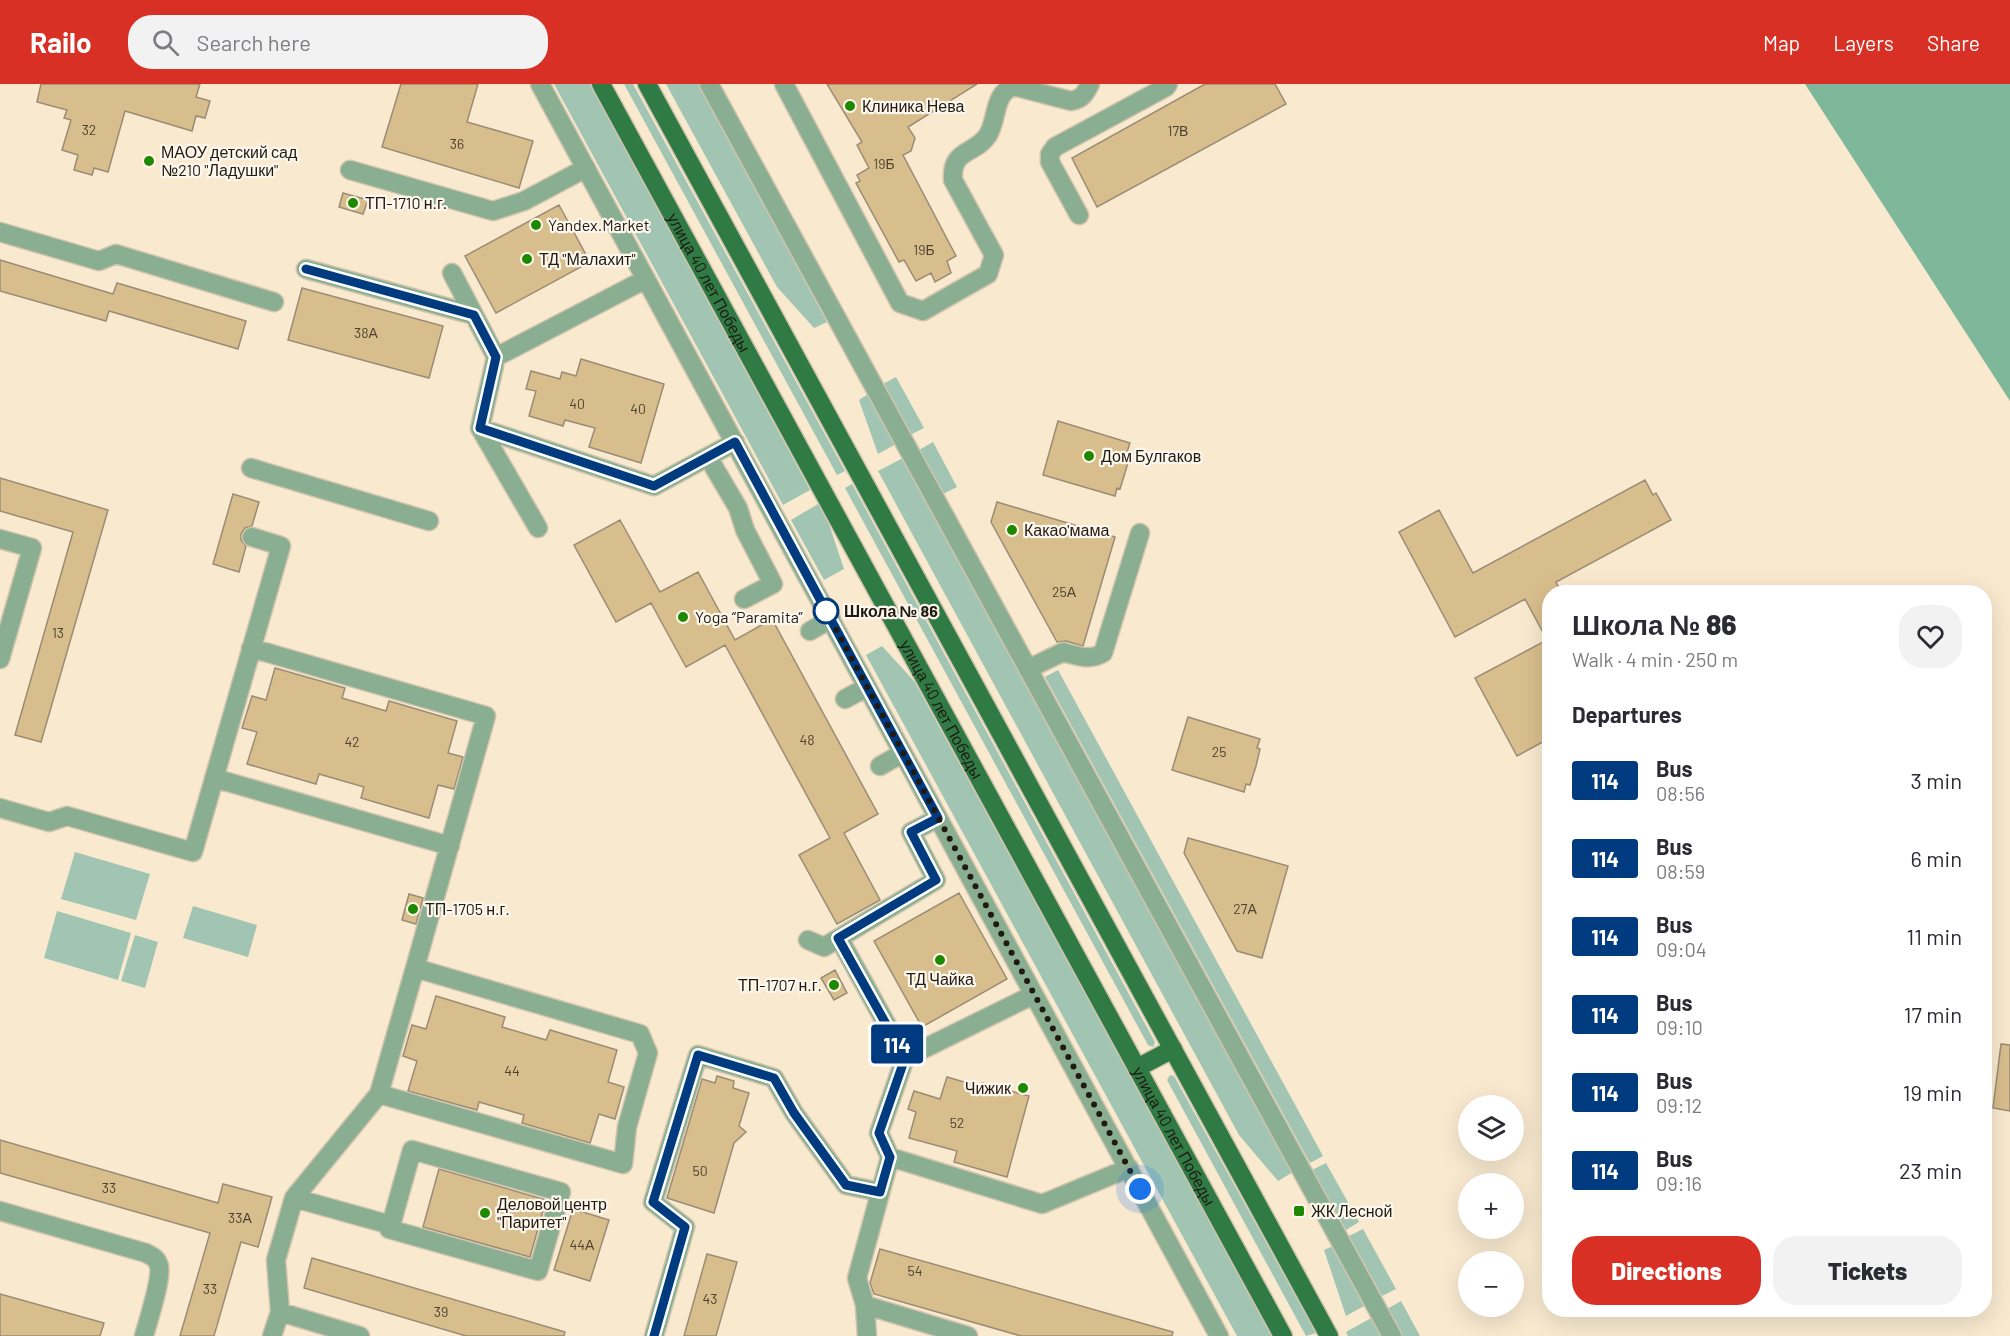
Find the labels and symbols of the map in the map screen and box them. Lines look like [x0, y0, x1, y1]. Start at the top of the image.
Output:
place label: Клиника Нева [862, 96, 965, 115]
marker: Клиника Нева [843, 99, 857, 113]
house number: 32 [82, 121, 96, 138]
house number: 17В [1168, 122, 1188, 139]
house number: 36 [450, 135, 464, 152]
place label: МАОУ детский сад №210 "Ладушки" [161, 142, 298, 179]
marker: МАОУ детский сад №210 "Ладушки" [142, 154, 156, 168]
house number: 19Б [873, 155, 895, 172]
place label: ТП-1710 н.г. [365, 193, 447, 212]
marker: ТП-1710 н.г. [346, 196, 360, 210]
street label: улица 40 лет Победы [664, 209, 755, 355]
place label: Yandex.Market [548, 215, 650, 234]
marker: Yandex.Market [529, 218, 543, 232]
house number: 19Б [913, 241, 935, 258]
place label: ТД "Малахит" [539, 249, 636, 268]
marker: ТД "Малахит" [520, 252, 534, 266]
house number: 38А [354, 324, 379, 341]
house number: 40 [569, 395, 585, 412]
house number: 40 [630, 400, 646, 417]
place label: Дом Булгаков [1101, 446, 1201, 465]
marker: Дом Булгаков [1082, 449, 1096, 463]
place label: Какао'мама [1024, 520, 1109, 539]
marker: Какао'мама [1005, 523, 1019, 537]
house number: 25А [1052, 583, 1077, 600]
marker: Школа № 86 [813, 598, 839, 624]
place label: Школа № 86 [844, 601, 938, 620]
place label: Yoga “Paramita” [695, 607, 804, 626]
marker: Yoga “Paramita” [676, 610, 690, 624]
house number: 13 [52, 624, 64, 641]
street label: улица 40 лет Победы [897, 636, 988, 782]
house number: 48 [799, 731, 815, 748]
house number: 42 [344, 733, 360, 750]
house number: 25 [1212, 743, 1226, 760]
place label: ТП-1705 н.г. [425, 899, 510, 918]
house number: 27А [1233, 900, 1257, 917]
marker: ТП-1705 н.г. [406, 902, 420, 916]
marker: ТД Чайка [933, 953, 947, 967]
place label: ТД Чайка [906, 969, 974, 988]
place label: ТП-1707 н.г. [738, 975, 822, 994]
marker: ТП-1707 н.г. [827, 978, 841, 992]
line badge: 114 [862, 1024, 932, 1064]
house number: 44 [504, 1062, 520, 1079]
street label: улица 40 лет Победы [1129, 1063, 1220, 1209]
place label: Чижик [965, 1078, 1012, 1097]
marker: Чижик [1016, 1081, 1030, 1095]
house number: 52 [950, 1114, 964, 1131]
house number: 50 [692, 1162, 708, 1179]
your location [1125, 1174, 1155, 1204]
house number: 33 [102, 1179, 116, 1196]
place label: Деловой центр "Паритет" [497, 1194, 607, 1231]
place label: ЖК Лесной [1311, 1201, 1392, 1220]
marker: ЖК Лесной [1292, 1204, 1306, 1218]
marker: Деловой центр "Паритет" [478, 1206, 492, 1220]
house number: 33А [228, 1209, 253, 1226]
house number: 44А [570, 1236, 595, 1253]
house number: 54 [908, 1262, 922, 1279]
house number: 33 [203, 1280, 217, 1297]
house number: 43 [703, 1290, 717, 1307]
house number: 39 [434, 1303, 448, 1320]

